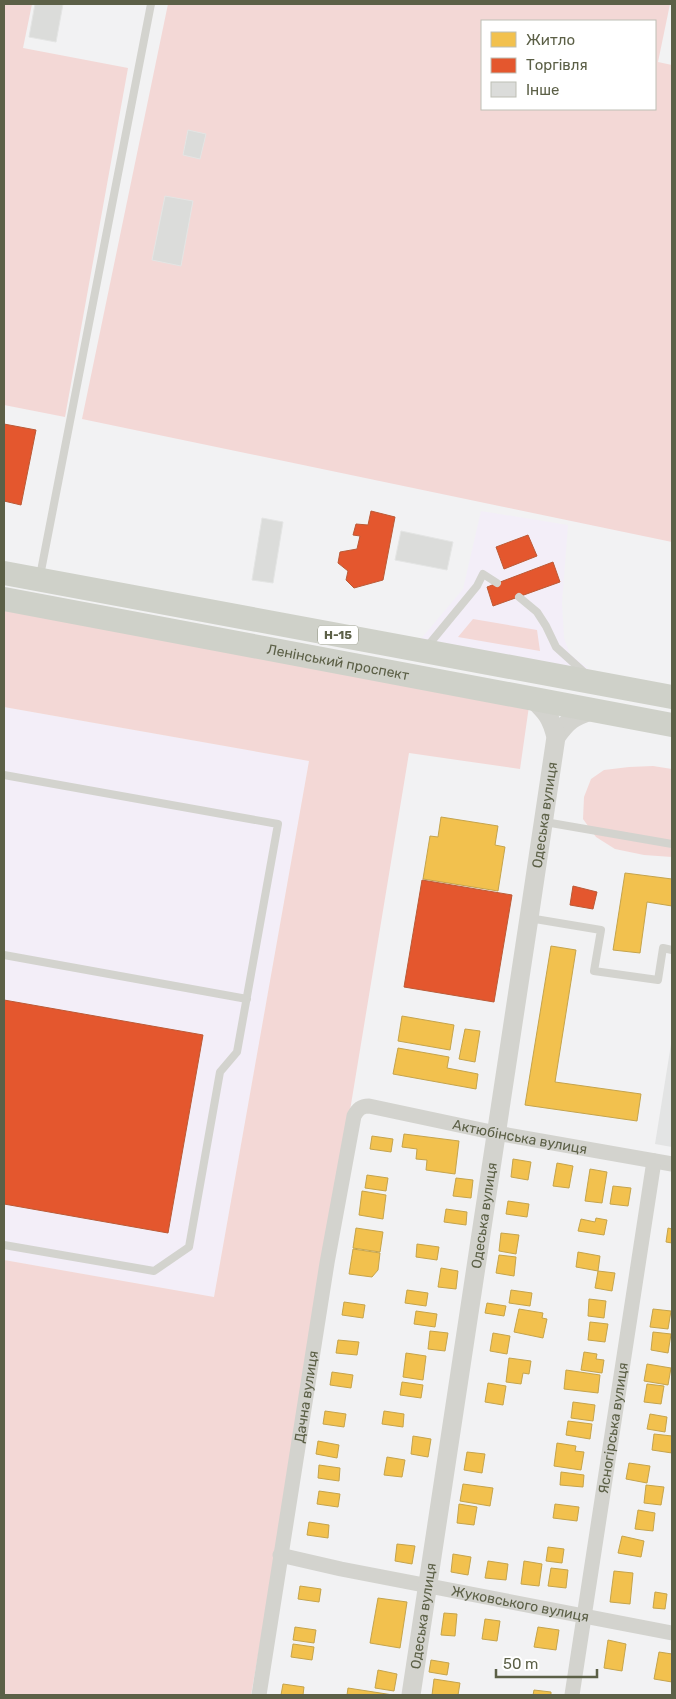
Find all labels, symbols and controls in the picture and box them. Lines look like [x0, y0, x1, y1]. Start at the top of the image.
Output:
legend [481, 20, 656, 110]
text: Житло [526, 31, 575, 49]
text: Торгівля [526, 56, 588, 74]
text: Інше [526, 81, 559, 99]
road number: Н-15 [318, 626, 358, 644]
street label: Ленінський проспект [266, 640, 411, 684]
street label: Одеська вулиця [528, 761, 561, 869]
street label: Актюбінська вулиця [451, 1115, 589, 1157]
street label: Одеська вулиця [467, 1161, 500, 1270]
street label: Дачна вулиця [290, 1349, 322, 1444]
street label: Ясногірська вулиця [594, 1361, 631, 1495]
street label: Одеська вулиця [407, 1562, 439, 1670]
street label: Жуковського вулиця [450, 1582, 590, 1625]
scale bar [496, 1646, 597, 1678]
text: 50 m [503, 1655, 538, 1673]

